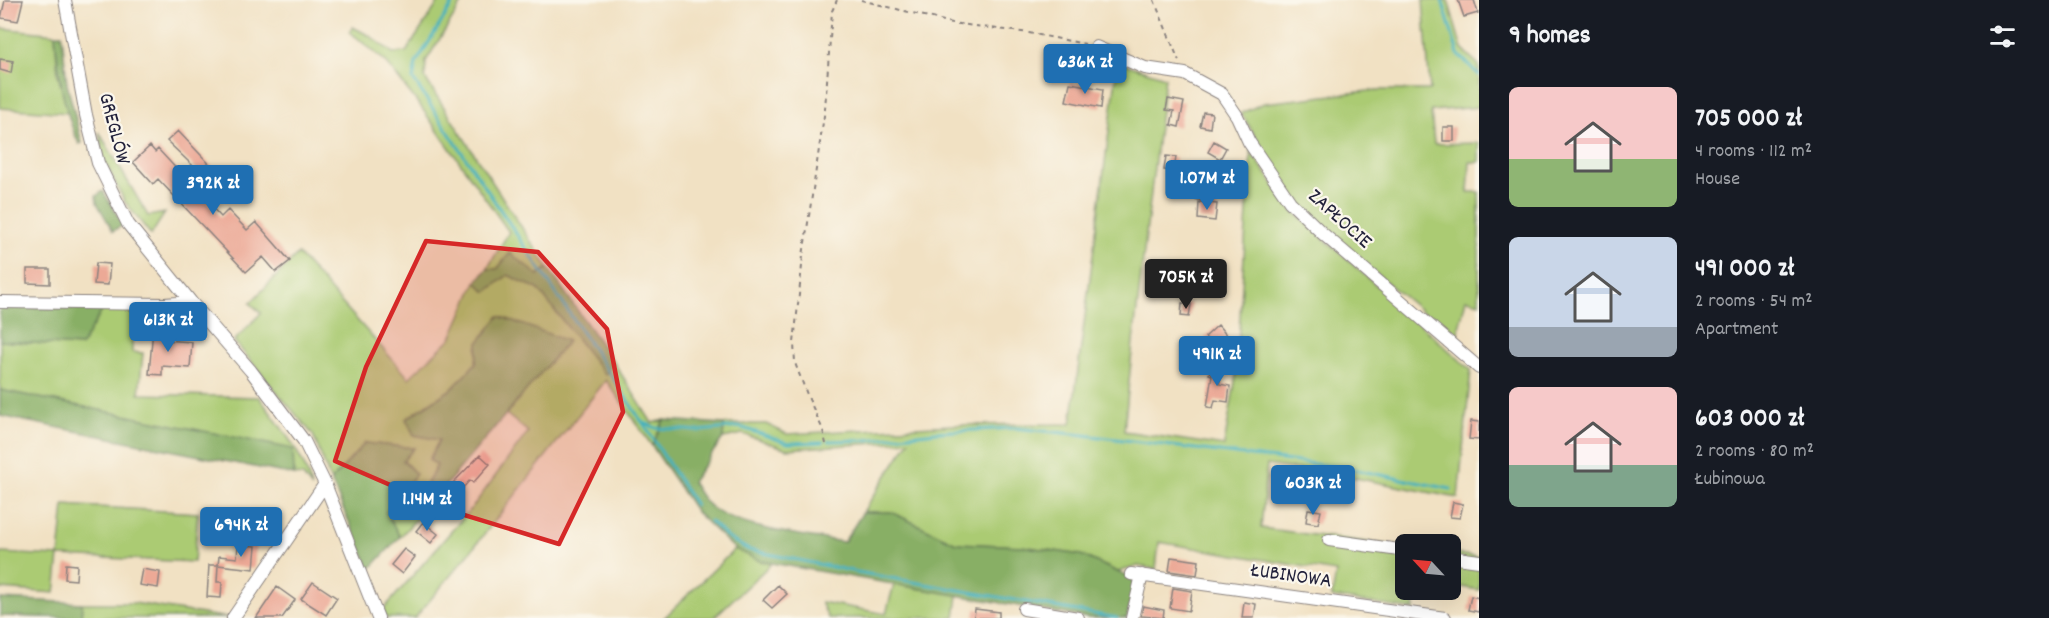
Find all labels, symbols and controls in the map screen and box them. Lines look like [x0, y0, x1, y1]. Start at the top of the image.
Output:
text: 9 homes [1509, 18, 1591, 55]
icon: filters [1986, 20, 2019, 53]
pin: 636K zł [1030, 44, 1140, 95]
text: 636K zł [1058, 49, 1112, 77]
street label: GREGLÓW [89, 90, 137, 169]
text: 705 000 zł [1695, 101, 1802, 138]
icon: home [1557, 111, 1629, 183]
text: 4 rooms · 112 m² [1695, 138, 1812, 166]
pin: 1.07M zł [1145, 160, 1269, 211]
pin: 392K zł [158, 165, 268, 216]
text: 1.07M zł [1179, 165, 1235, 193]
text: House [1695, 166, 1740, 194]
text: 392K zł [186, 170, 240, 198]
street label: ZAPŁOCIE [1300, 183, 1378, 257]
text: 491 000 zł [1695, 251, 1794, 288]
pin: 705K zł [1131, 259, 1241, 310]
icon: home [1557, 261, 1629, 333]
text: 705K zł [1159, 264, 1213, 292]
text: 2 rooms · 54 m² [1695, 288, 1813, 316]
pin: 613K zł [113, 302, 223, 353]
text: 613K zł [143, 307, 193, 335]
text: Apartment [1695, 316, 1778, 344]
pin: 491K zł [1162, 336, 1272, 387]
text: 491K zł [1193, 341, 1241, 369]
text: 603 000 zł [1695, 401, 1804, 438]
icon: home [1557, 411, 1629, 483]
text: 2 rooms · 80 m² [1695, 438, 1814, 466]
pin: 603K zł [1258, 465, 1368, 516]
text: Łubinowa [1695, 466, 1765, 494]
text: 603K zł [1285, 470, 1341, 498]
pin: 1.14M zł [365, 481, 489, 532]
text: 1.14M zł [402, 486, 452, 514]
pin: 694K zł [186, 507, 296, 558]
text: 694K zł [214, 512, 268, 540]
north arrow [1395, 534, 1461, 600]
map controls [1395, 534, 1461, 600]
street label: ŁUBINOWA [1248, 556, 1333, 598]

